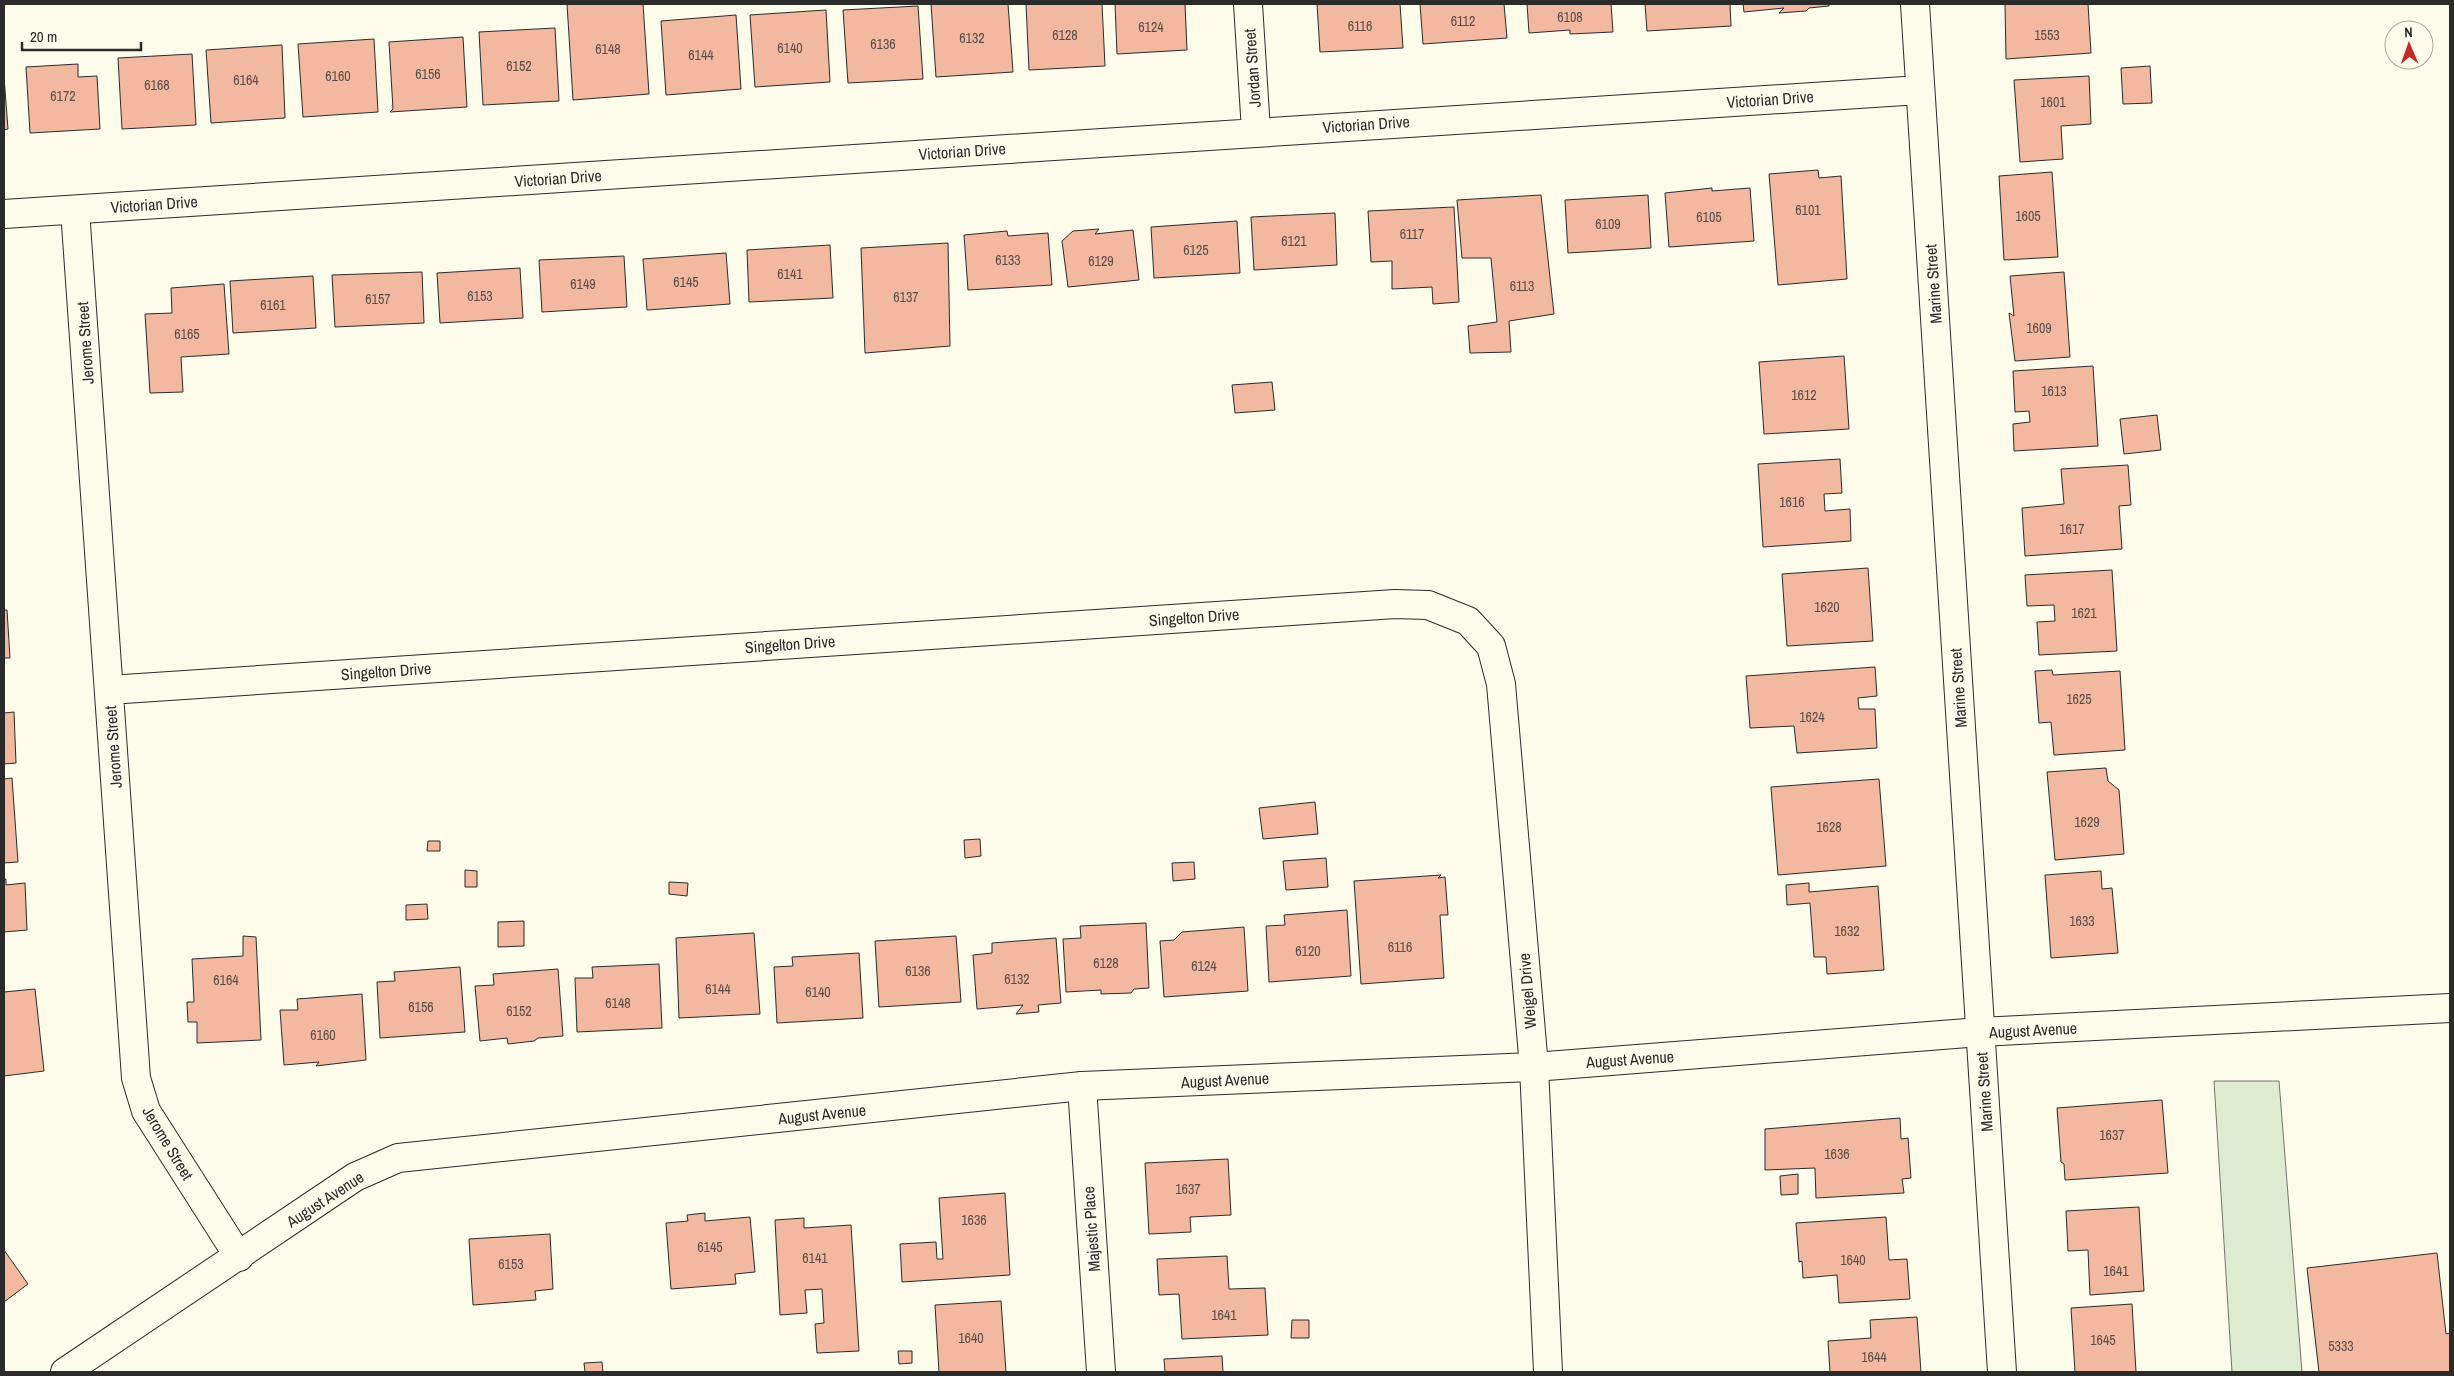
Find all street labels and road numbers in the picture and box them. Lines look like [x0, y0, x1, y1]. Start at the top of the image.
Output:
street label: Jordan Street [1238, 28, 1266, 108]
street label: Victorian Drive [1726, 85, 1814, 113]
street label: Victorian Drive [1322, 110, 1410, 138]
street label: Victorian Drive [918, 137, 1006, 165]
street label: Victorian Drive [514, 164, 602, 192]
street label: Victorian Drive [110, 190, 198, 218]
street label: Marine Street [1919, 243, 1947, 324]
street label: Jerome Street [71, 301, 99, 385]
street label: Singelton Drive [1148, 603, 1240, 631]
street label: Singelton Drive [744, 630, 836, 658]
street label: Marine Street [1944, 647, 1972, 728]
street label: Singelton Drive [340, 657, 432, 685]
street label: Jerome Street [99, 705, 127, 789]
street label: Weigel Drive [1513, 952, 1541, 1030]
street label: August Avenue [1987, 1017, 2078, 1043]
street label: August Avenue [1584, 1045, 1675, 1073]
street label: Marine Street [1970, 1051, 1998, 1132]
street label: August Avenue [1179, 1067, 1270, 1093]
street label: August Avenue [776, 1098, 867, 1130]
street label: Jerome Street [137, 1102, 199, 1184]
street label: August Avenue [281, 1166, 368, 1233]
street label: Majestic Place [1077, 1186, 1105, 1272]

